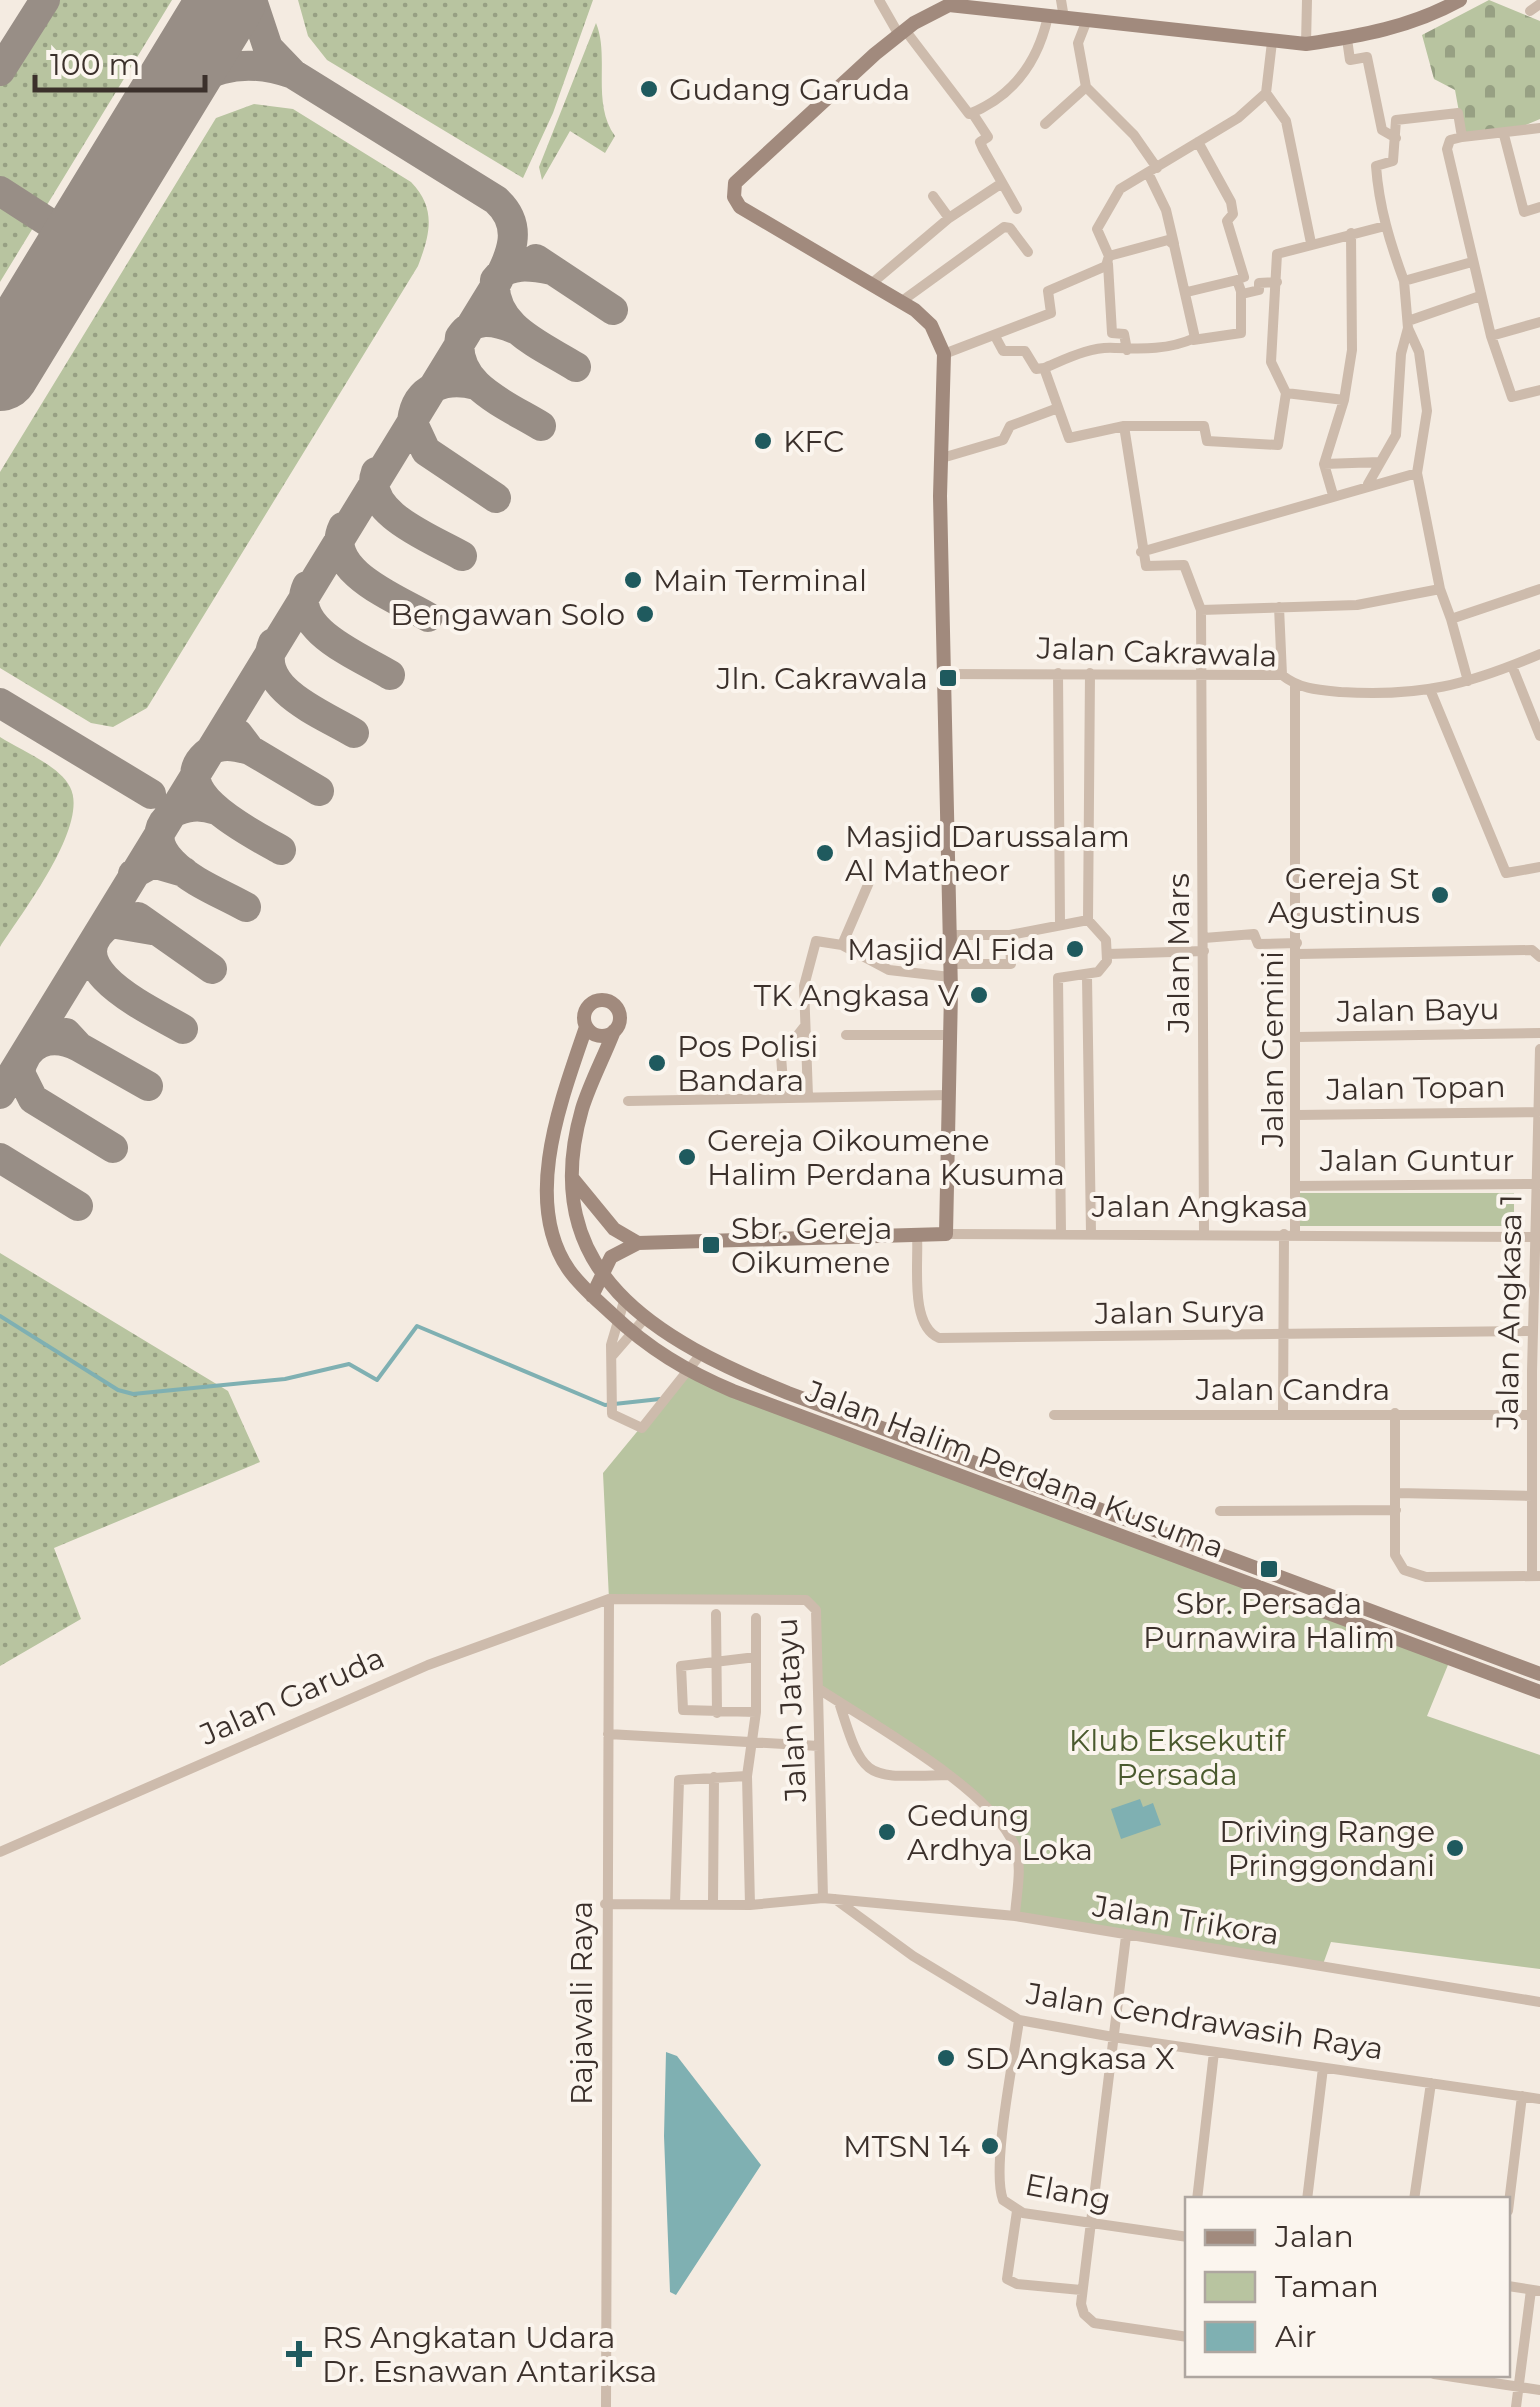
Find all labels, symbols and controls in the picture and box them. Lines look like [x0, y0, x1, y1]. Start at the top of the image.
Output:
scale bar [35, 30, 205, 92]
text: 100 m [50, 46, 140, 83]
place label: Gudang Garuda [669, 71, 910, 108]
marker: Gudang Garuda [638, 78, 660, 100]
place label: KFC [783, 423, 844, 460]
marker: KFC [752, 430, 774, 452]
place label: Main Terminal [653, 562, 867, 599]
marker: Main Terminal [622, 569, 644, 591]
place label: Bengawan Solo [390, 596, 625, 633]
marker: Bengawan Solo [634, 603, 656, 625]
street label: Jalan Cakrawala [1035, 629, 1278, 675]
place label: Jln. Cakrawala [715, 660, 928, 697]
marker: Jln. Cakrawala [937, 667, 959, 689]
place label: Masjid Darussalam Al Matheor [845, 818, 1130, 889]
marker: Masjid Darussalam Al Matheor [814, 842, 836, 864]
place label: Gereja St Agustinus [1268, 860, 1420, 931]
street label: Jalan Mars [1160, 873, 1197, 1034]
marker: Gereja St Agustinus [1429, 884, 1451, 906]
place label: Masjid Al Fida [847, 931, 1055, 968]
marker: Masjid Al Fida [1064, 938, 1086, 960]
street label: Jalan Gemini [1254, 951, 1291, 1148]
place label: TK Angkasa V [754, 977, 959, 1014]
marker: TK Angkasa V [968, 984, 990, 1006]
street label: Jalan Bayu [1335, 990, 1500, 1030]
place label: Pos Polisi Bandara [677, 1028, 818, 1099]
marker: Pos Polisi Bandara [646, 1052, 668, 1074]
street label: Jalan Topan [1325, 1068, 1506, 1108]
place label: Gereja Oikoumene Halim Perdana Kusuma [707, 1122, 1065, 1193]
street label: Jalan Guntur [1319, 1142, 1514, 1179]
marker: Gereja Oikoumene Halim Perdana Kusuma [676, 1146, 698, 1168]
street label: Jalan Angkasa [1091, 1188, 1308, 1225]
street label: Jalan Angkasa 1 [1488, 1194, 1530, 1431]
place label: Sbr. Gereja Oikumene [731, 1210, 893, 1281]
marker: Sbr. Gereja Oikumene [700, 1234, 722, 1256]
street label: Jalan Surya [1093, 1292, 1266, 1332]
street label: Jalan Candra [1195, 1371, 1390, 1408]
street label: Jalan Halim Perdana Kusuma [800, 1372, 1229, 1566]
marker: Sbr. Persada Purnawira Halim [1258, 1558, 1280, 1580]
place label: Sbr. Persada Purnawira Halim [1143, 1585, 1395, 1656]
street label: Jalan Jatayu [768, 1617, 814, 1804]
street label: Jalan Garuda [193, 1639, 390, 1754]
park label: Klub Eksekutif Persada [1069, 1722, 1287, 1793]
place label: Gedung Ardhya Loka [907, 1797, 1093, 1868]
place label: Driving Range Pringgondani [1219, 1813, 1435, 1884]
marker: Gedung Ardhya Loka [876, 1821, 898, 1843]
marker: Driving Range Pringgondani [1444, 1837, 1466, 1859]
street label: Jalan Trikora [1089, 1887, 1282, 1953]
street label: Rajawali Raya [563, 1901, 600, 2105]
street label: Jalan Cendrawasih Raya [1023, 1974, 1386, 2067]
place label: SD Angkasa X [966, 2040, 1175, 2077]
marker: SD Angkasa X [935, 2047, 957, 2069]
place label: MTSN 14 [843, 2128, 970, 2165]
marker: MTSN 14 [979, 2135, 1001, 2157]
street label: Elang [1022, 2166, 1114, 2218]
legend [1185, 2197, 1510, 2377]
text: Jalan [1274, 2218, 1354, 2255]
text: Taman [1275, 2268, 1379, 2305]
text: Air [1275, 2318, 1317, 2355]
place label: RS Angkatan Udara Dr. Esnawan Antariksa [322, 2319, 657, 2390]
marker: RS Angkatan Udara Dr. Esnawan Antariksa [286, 2341, 312, 2367]

